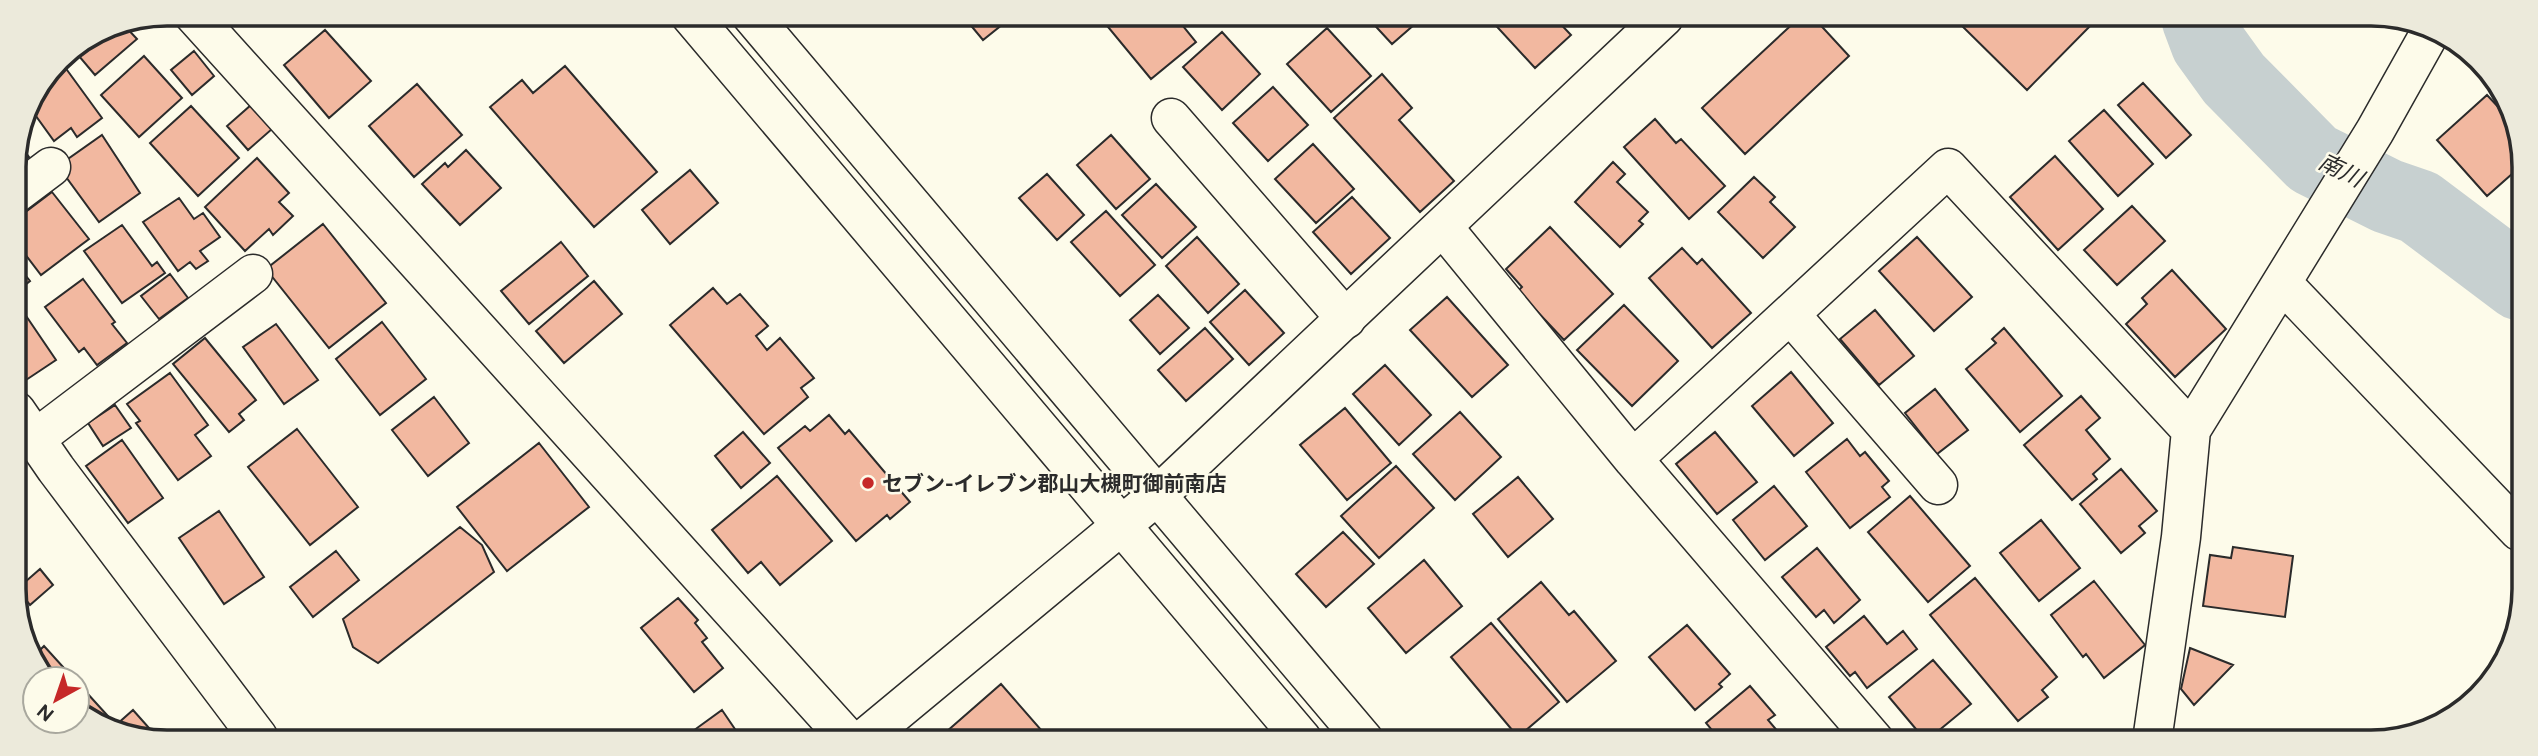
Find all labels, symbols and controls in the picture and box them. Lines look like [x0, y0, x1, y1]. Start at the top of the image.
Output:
water label: 南川 [2314, 147, 2371, 194]
place label: セブン-イレブン郡山大槻町御前南店 [882, 471, 1227, 496]
marker: セブン-イレブン郡山大槻町御前南店 [860, 475, 876, 491]
north arrow [21, 665, 91, 735]
text: N [32, 699, 58, 726]

